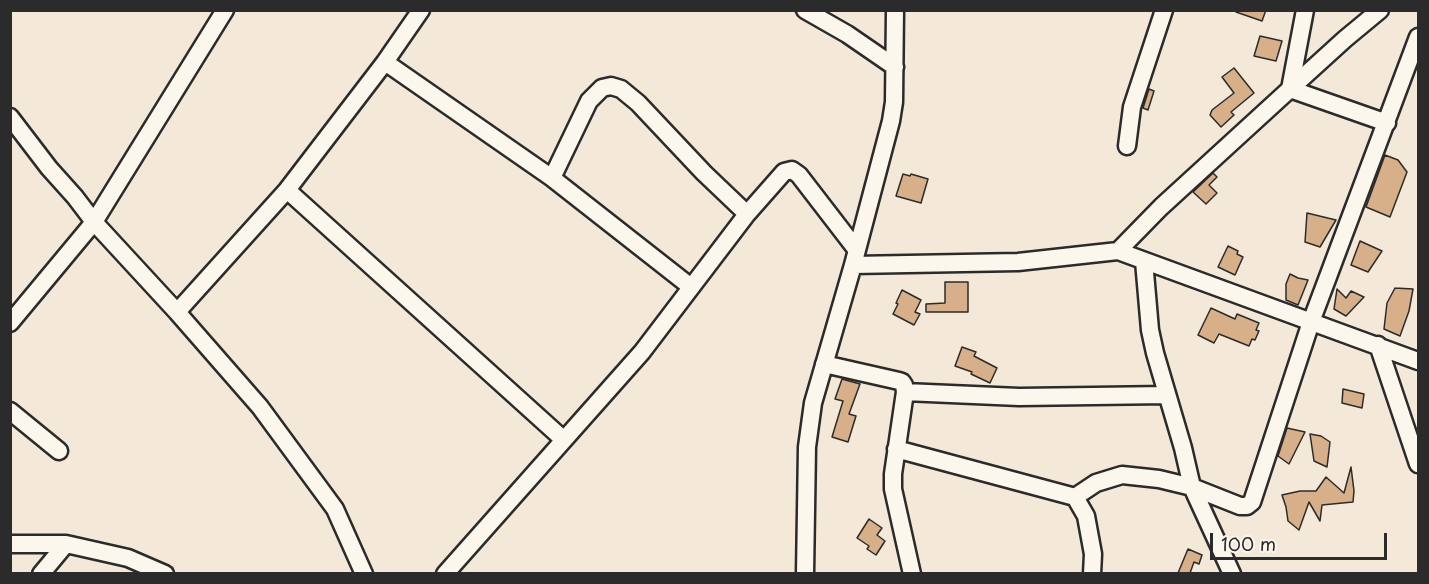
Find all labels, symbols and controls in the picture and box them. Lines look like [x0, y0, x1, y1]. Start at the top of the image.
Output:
scale bar [1213, 521, 1390, 559]
text: 100 m [1221, 530, 1276, 557]

